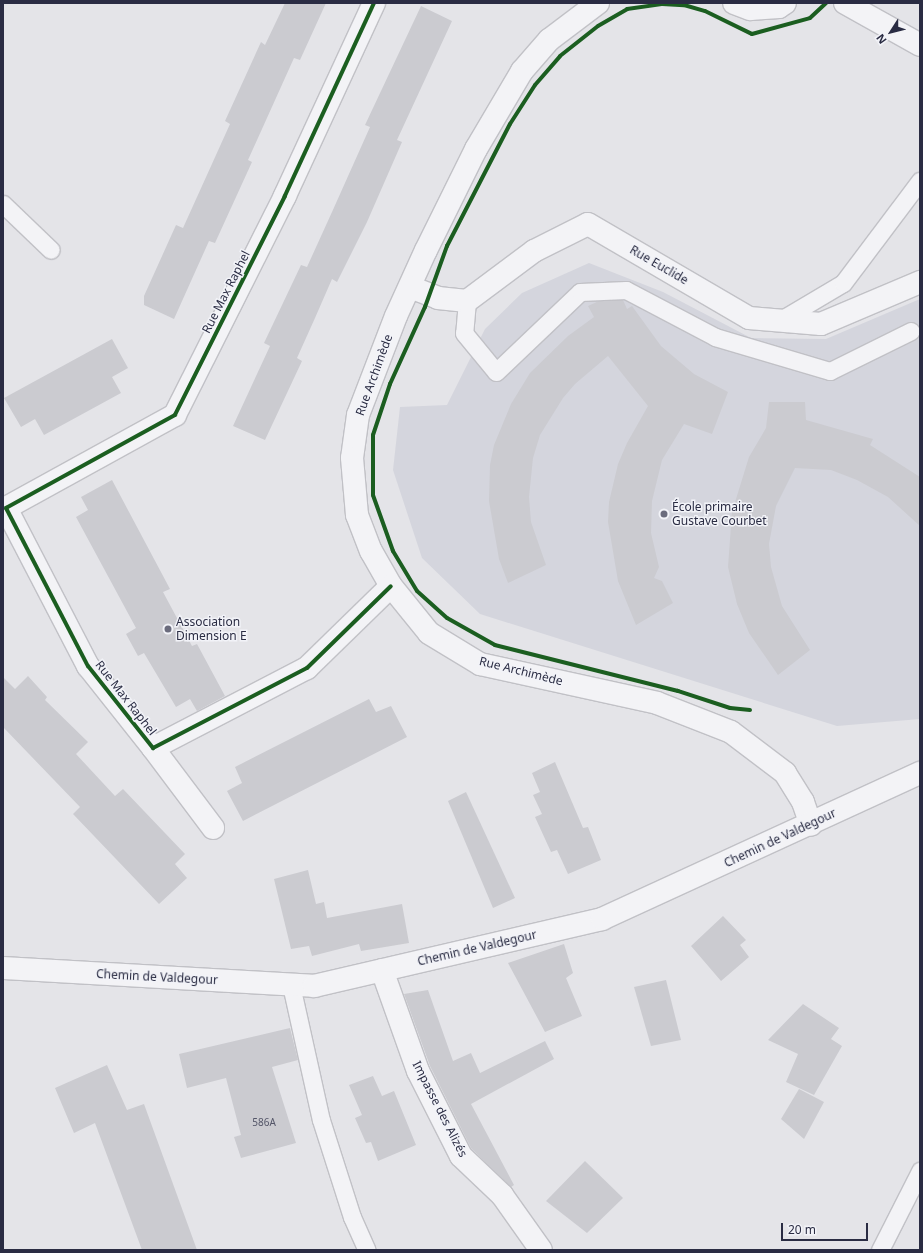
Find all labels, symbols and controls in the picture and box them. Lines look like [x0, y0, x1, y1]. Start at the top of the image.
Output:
north arrow [871, 12, 911, 52]
text: N [872, 31, 890, 47]
street label: Rue Euclide [627, 243, 691, 287]
street label: Rue Max Raphel [199, 248, 253, 336]
street label: Rue Archimède [353, 332, 395, 418]
place label: École primaire Gustave Courbet [672, 500, 767, 528]
marker: École primaire Gustave Courbet [659, 509, 669, 519]
place label: Association Dimension E [176, 615, 247, 643]
marker: Association Dimension E [163, 624, 173, 634]
street label: Rue Archimède [478, 654, 564, 688]
street label: Rue Max Raphel [92, 658, 160, 738]
street label: Chemin de Valdegour [722, 806, 838, 870]
street label: Chemin de Valdegour [416, 927, 538, 969]
street label: Chemin de Valdegour [96, 967, 218, 987]
street label: Impasse des Alizés [410, 1059, 470, 1159]
house number: 586A [252, 1117, 276, 1129]
scale bar [783, 1215, 870, 1241]
text: 20 m [788, 1221, 816, 1238]

